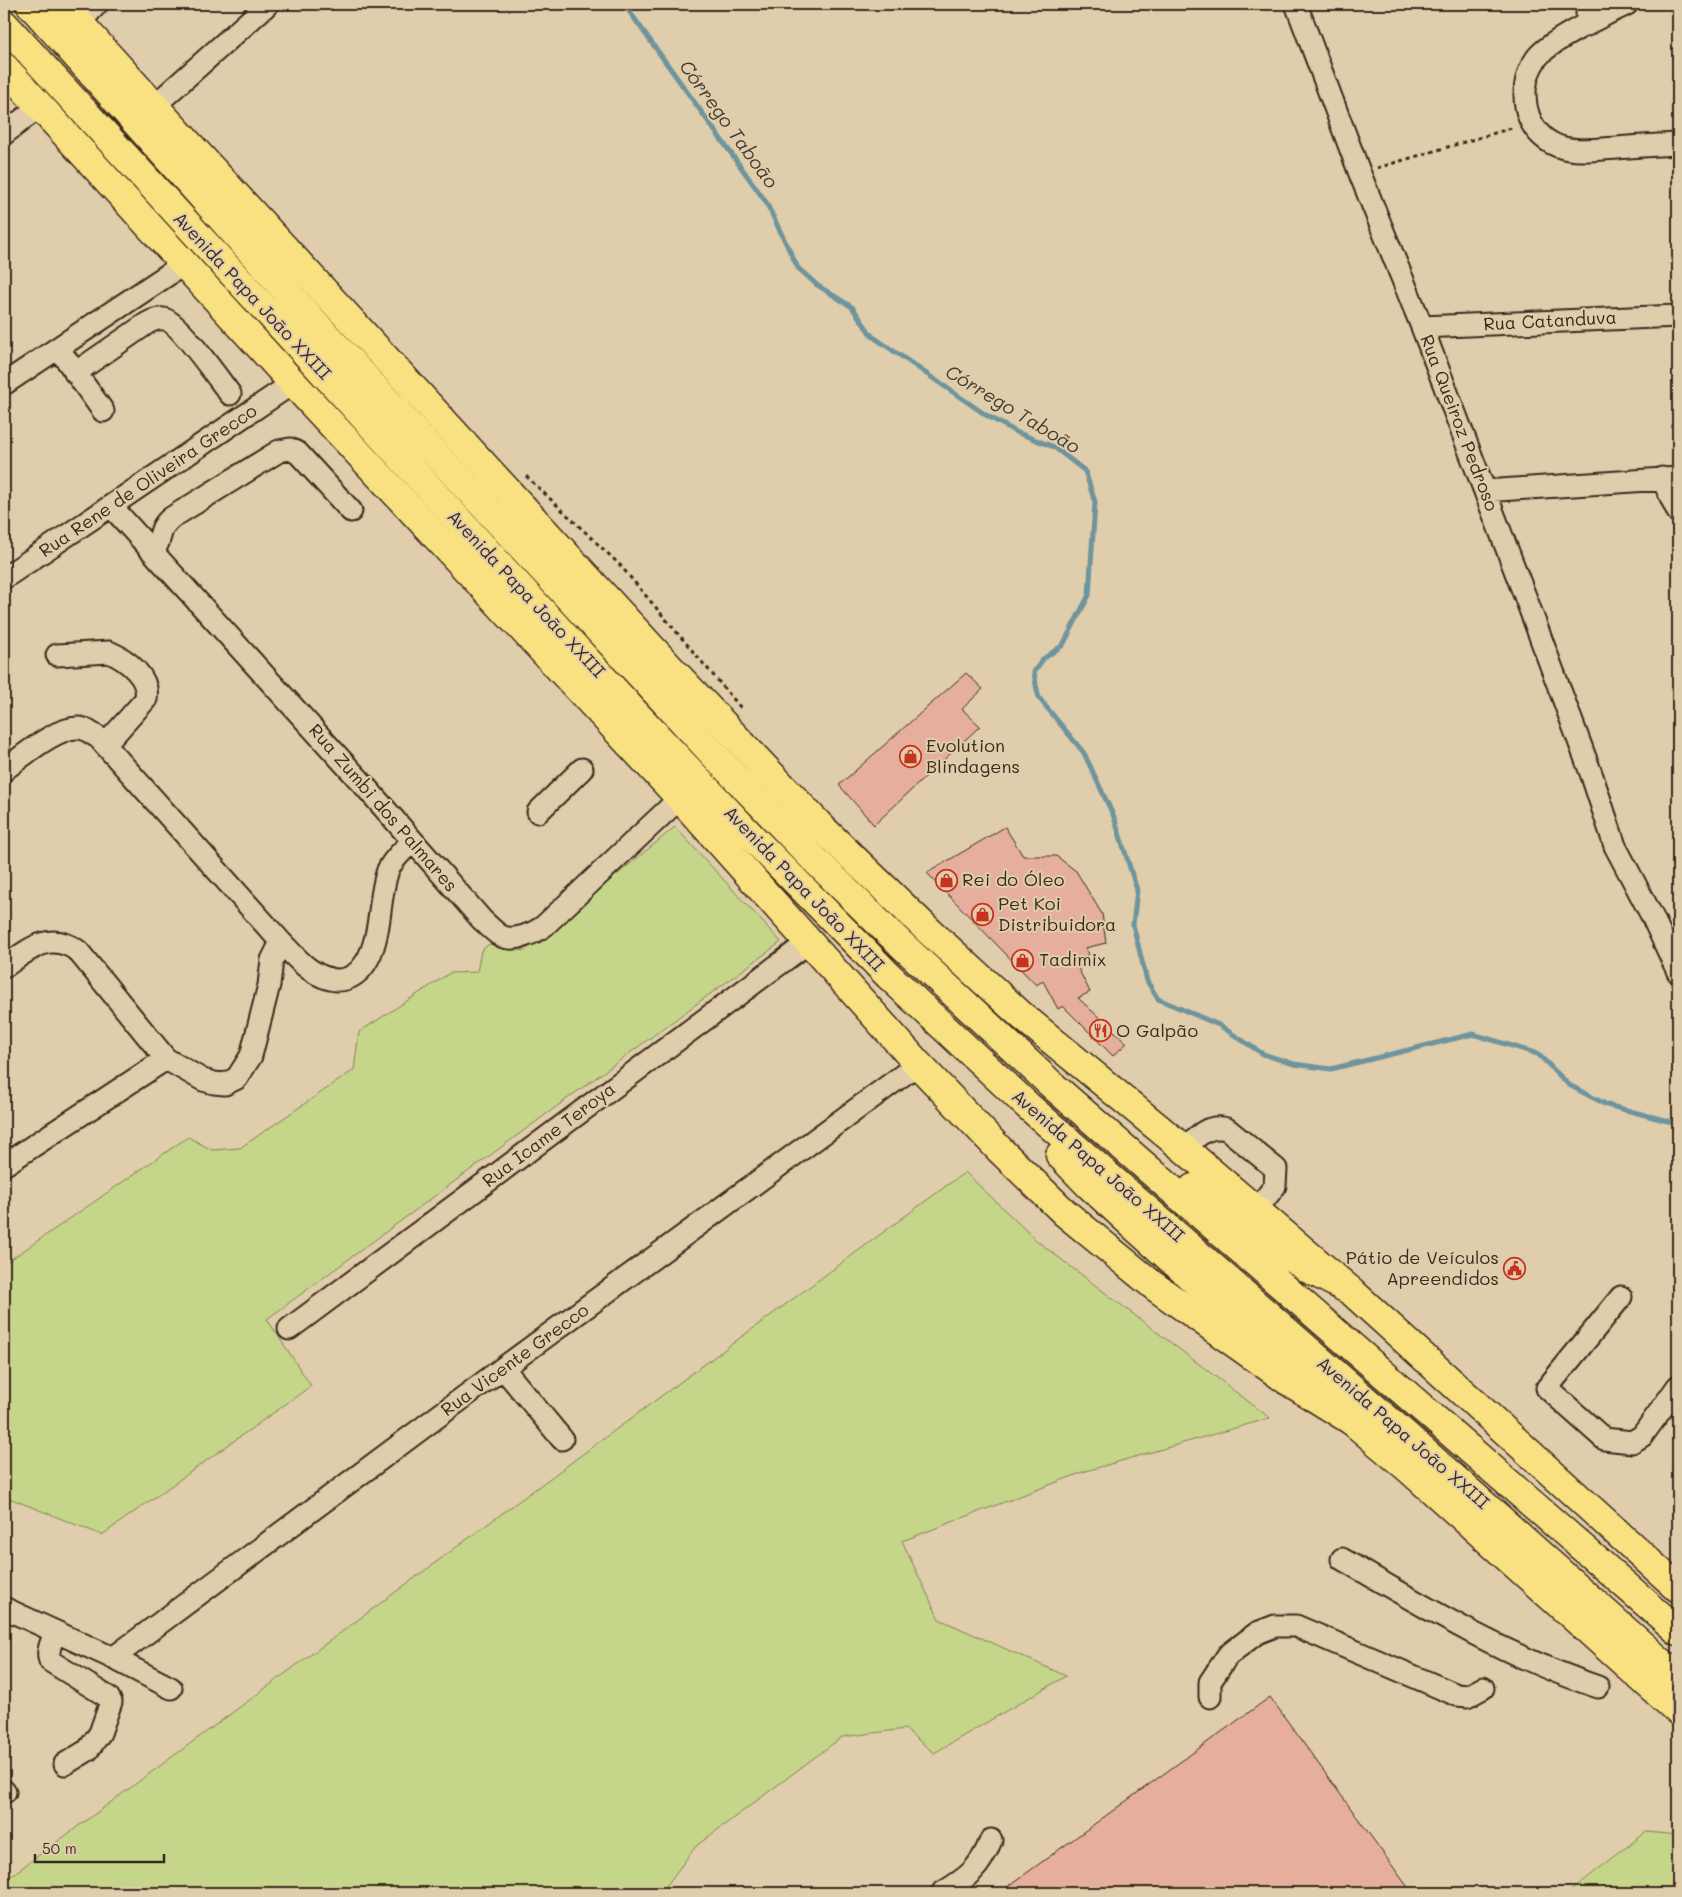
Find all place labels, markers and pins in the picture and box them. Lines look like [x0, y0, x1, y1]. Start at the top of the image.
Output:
place label: Evolution Blindagens [926, 733, 1020, 778]
shop icon: Evolution Blindagens [898, 744, 922, 768]
place label: Rei do Óleo [962, 867, 1065, 891]
shop icon: Rei do Óleo [934, 868, 958, 892]
place label: Pet Koi Distribuidora [998, 891, 1116, 936]
shop icon: Pet Koi Distribuidora [970, 902, 994, 926]
place label: Tadimix [1039, 947, 1106, 971]
shop icon: Tadimix [1011, 948, 1035, 972]
place label: O Galpão [1116, 1018, 1198, 1042]
restaurant icon: O Galpão [1088, 1019, 1112, 1043]
place label: Pátio de Veículos Apreendidos [1346, 1245, 1499, 1290]
public building icon: Pátio de Veículos Apreendidos [1503, 1256, 1527, 1280]

